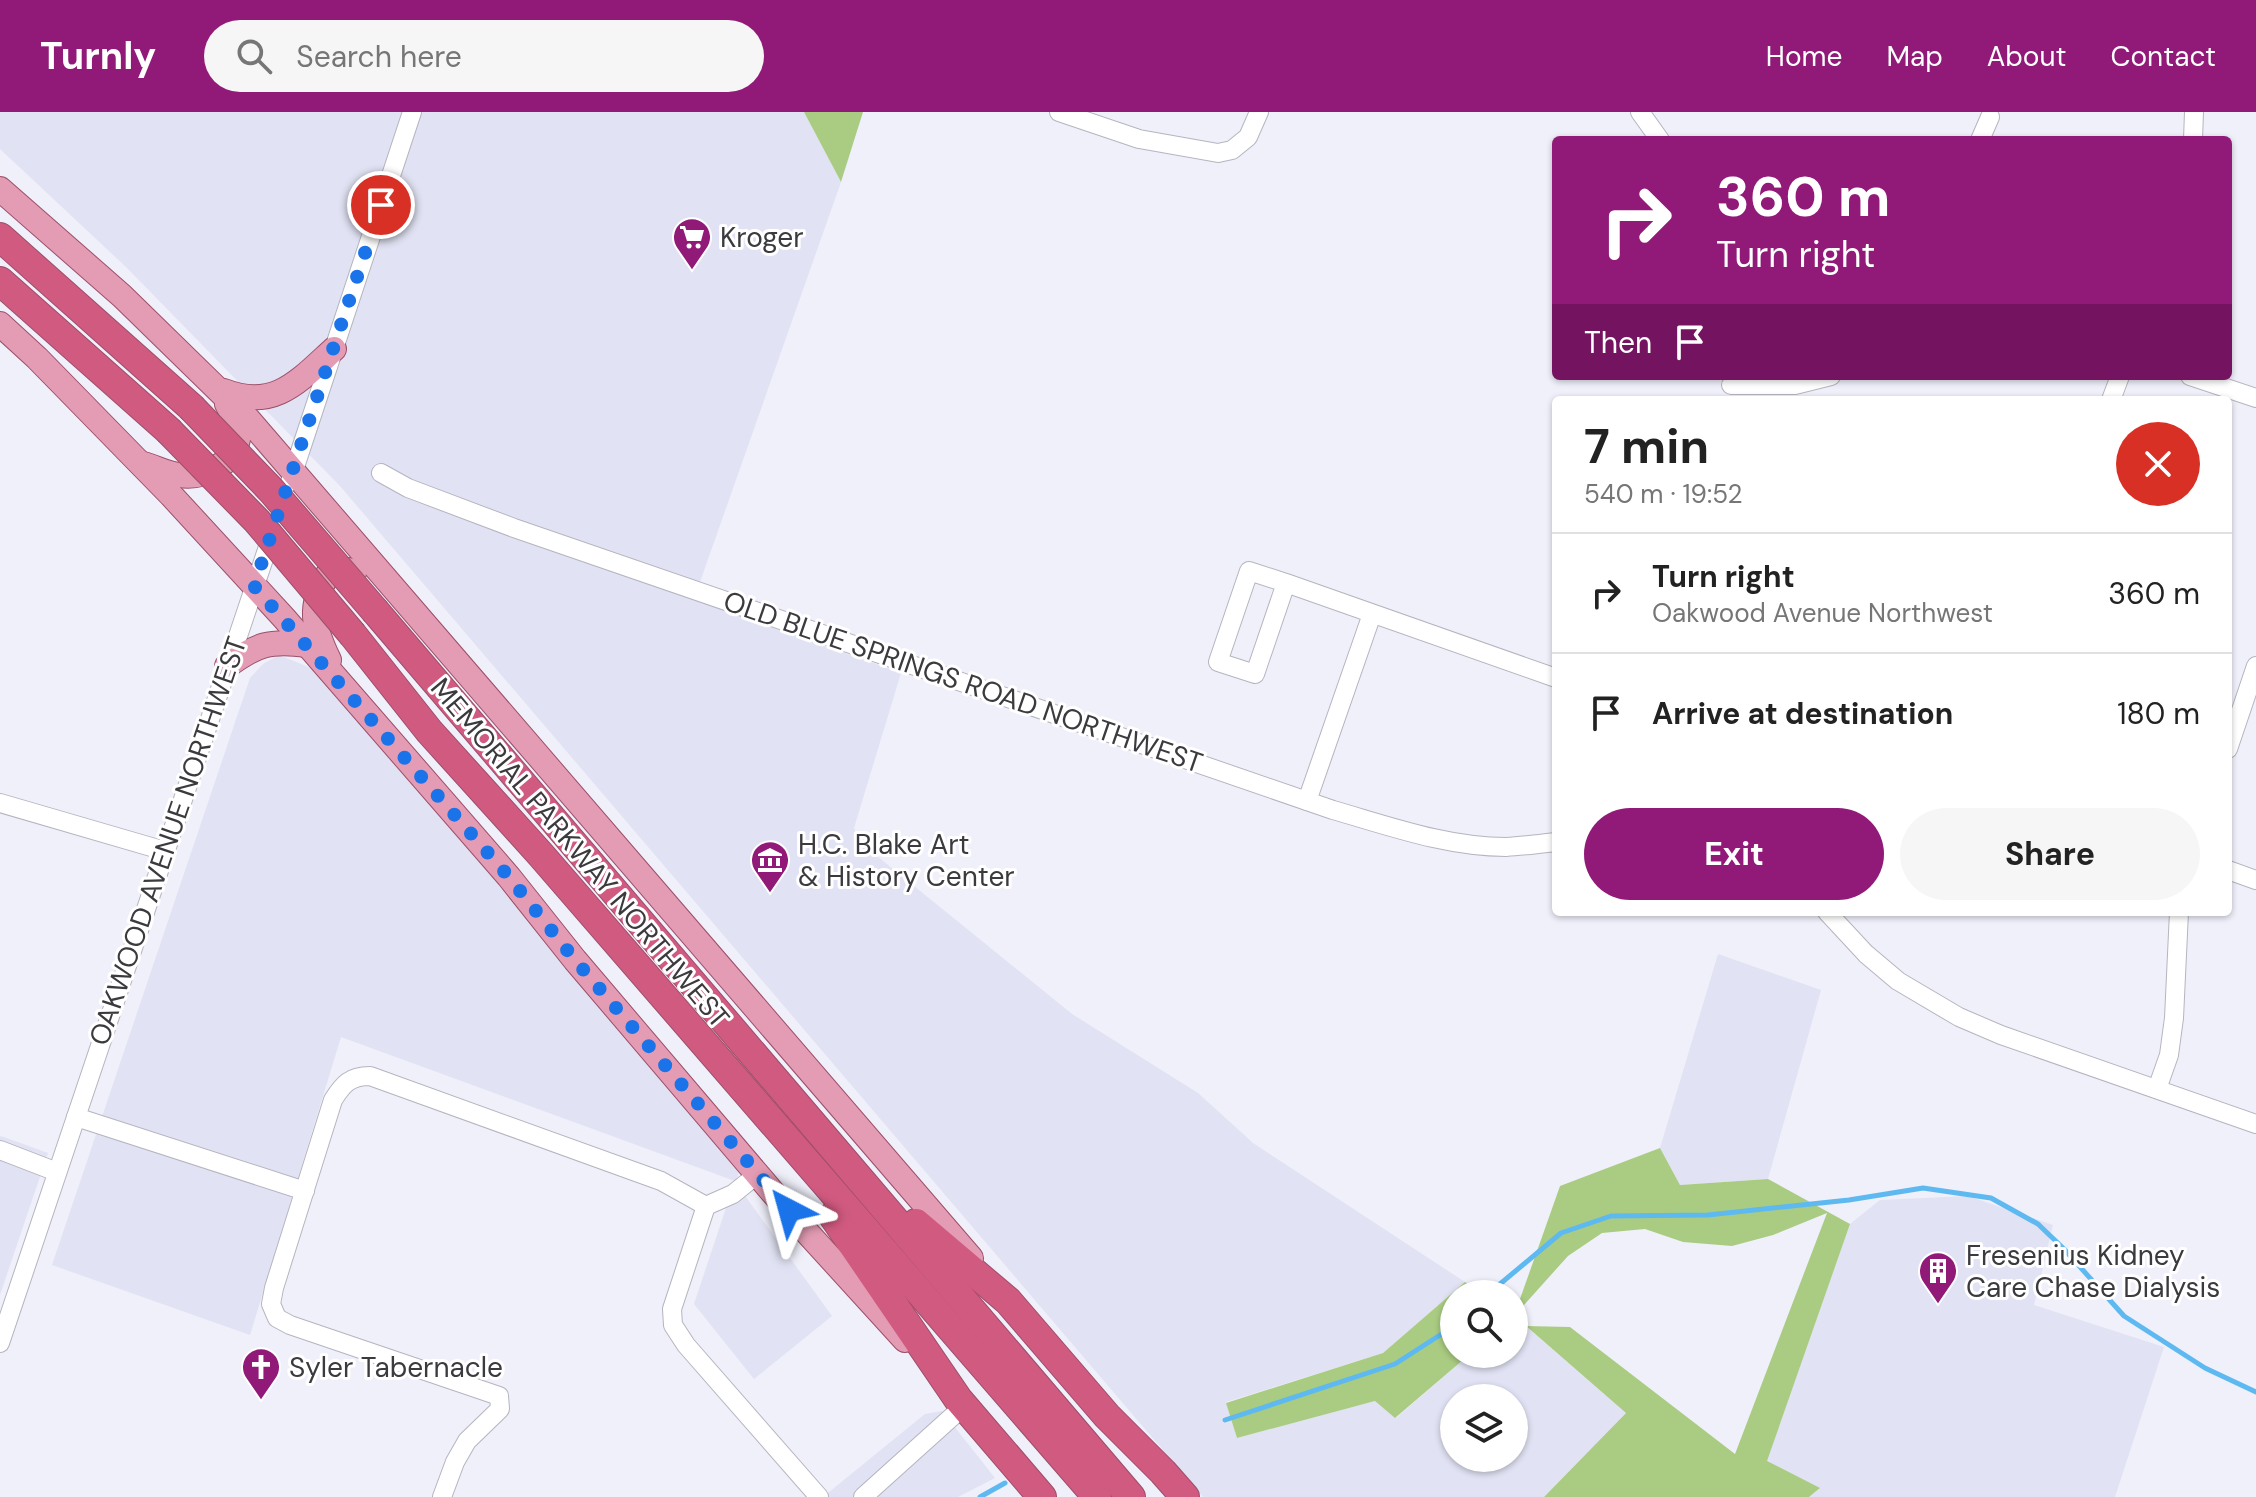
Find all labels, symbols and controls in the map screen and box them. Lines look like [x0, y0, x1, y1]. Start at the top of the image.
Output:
search box [204, 20, 764, 92]
text: Turnly [40, 31, 156, 81]
icon: search [232, 34, 276, 78]
text: Search here [296, 37, 462, 76]
text: Home [1766, 38, 1842, 75]
text: Map [1886, 38, 1943, 75]
text: About [1987, 38, 2066, 75]
text: Contact [2110, 38, 2216, 75]
text: 360 m [1716, 160, 1891, 233]
icon: right [1584, 168, 1688, 272]
pin [347, 171, 415, 239]
icon: arrive [359, 183, 403, 227]
supermarket icon: Kroger [671, 216, 713, 271]
place label: Kroger [720, 219, 804, 256]
text: Turn right [1716, 231, 1875, 278]
icon: arrive [1668, 320, 1712, 364]
text: Then [1584, 323, 1652, 362]
text: 7 min [1584, 415, 1709, 478]
button: close [2116, 422, 2200, 506]
text: 540 m · 19:52 [1584, 477, 1743, 511]
text: Turn right [1652, 557, 1795, 596]
icon: right [1584, 571, 1628, 615]
text: 360 m [2108, 574, 2200, 613]
street label: OLD BLUE SPRINGS ROAD NORTHWEST [718, 582, 1208, 782]
text: Oakwood Avenue Northwest [1652, 596, 1993, 630]
street label: OAKWOOD AVENUE NORTHWEST [81, 632, 255, 1050]
street label: MEMORIAL PARKWAY NORTHWEST [422, 670, 738, 1036]
icon: arrive [1584, 691, 1628, 735]
text: Arrive at destination [1652, 694, 1953, 733]
text: 180 m [2117, 694, 2200, 733]
button: Exit [1584, 808, 1884, 900]
button: Share [1900, 808, 2200, 900]
place label: H.C. Blake Art & History Center [798, 826, 1015, 895]
museum icon: H.C. Blake Art & History Center [749, 839, 791, 894]
position arrow [747, 1168, 831, 1252]
place label: Fresenius Kidney Care Chase Dialysis [1966, 1237, 2220, 1306]
building icon: Fresenius Kidney Care Chase Dialysis [1917, 1250, 1959, 1305]
map controls [1440, 1280, 1528, 1472]
button: search [1440, 1280, 1528, 1368]
church icon: Syler Tabernacle [240, 1346, 282, 1401]
place label: Syler Tabernacle [289, 1349, 503, 1386]
button: layers [1440, 1384, 1528, 1472]

